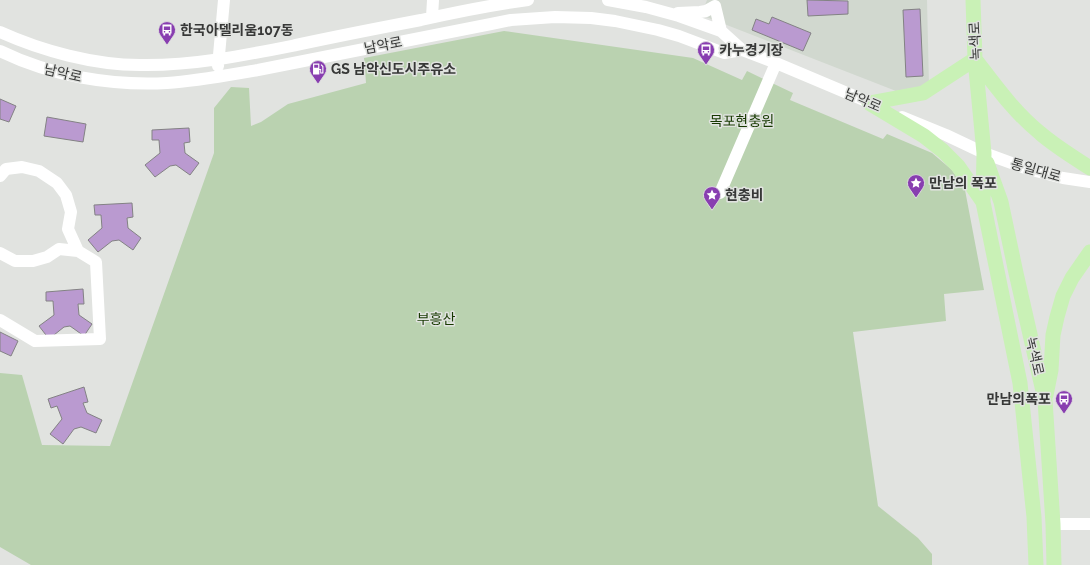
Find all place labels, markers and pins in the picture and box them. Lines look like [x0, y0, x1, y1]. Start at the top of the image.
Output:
bus stop icon: 한국아델리움107동 [157, 20, 177, 45]
place label: 한국아델리움107동 [180, 22, 294, 38]
bus stop icon: 카누경기장 [696, 40, 716, 65]
place label: 카누경기장 [719, 42, 784, 58]
fuel station icon: GS 남악신도시주유소 [308, 59, 328, 84]
place label: GS 남악신도시주유소 [331, 61, 456, 77]
place icon: 만남의 폭포 [906, 173, 926, 198]
place label: 만남의 폭포 [929, 175, 997, 191]
place icon: 현충비 [702, 185, 722, 210]
place label: 현충비 [725, 187, 764, 203]
bus stop icon: 만남의폭포 [1054, 389, 1074, 414]
place label: 만남의폭포 [987, 391, 1051, 407]

